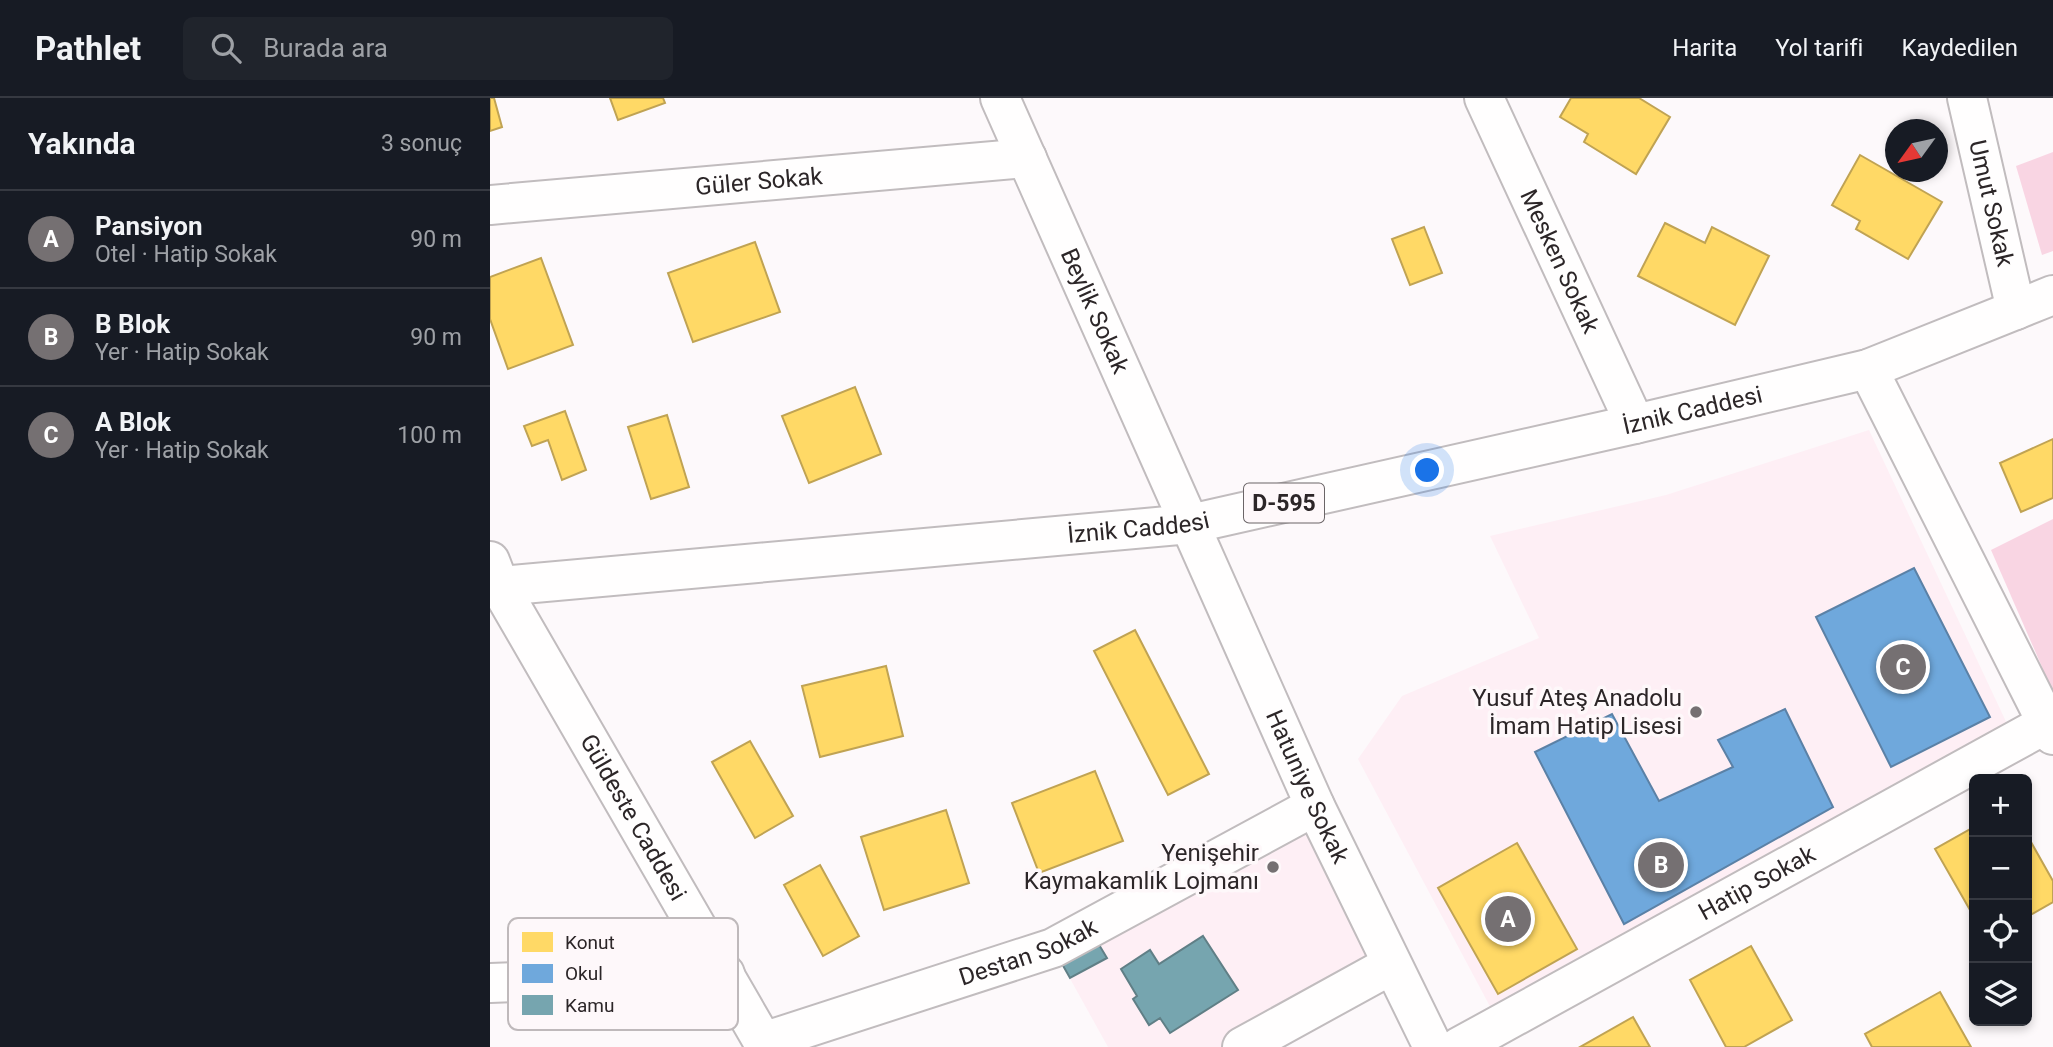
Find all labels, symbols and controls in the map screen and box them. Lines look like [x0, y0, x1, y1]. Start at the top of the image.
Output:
search box [183, 17, 673, 80]
text: Pathlet [35, 29, 141, 68]
icon: search [207, 29, 245, 67]
text: Burada ara [263, 33, 388, 63]
text: Harita [1672, 34, 1737, 62]
text: Yol tarifi [1775, 34, 1863, 62]
text: Kaydedilen [1901, 34, 2018, 62]
north arrow [1885, 119, 1948, 182]
text: Yakında [28, 126, 136, 161]
text: 3 sonuç [381, 130, 462, 157]
street label: Umut Sokak [1963, 137, 2020, 270]
street label: Güler Sokak [694, 162, 825, 201]
street label: Mesken Sokak [1514, 185, 1605, 338]
text: Pansiyon [95, 211, 203, 241]
text: A [43, 226, 59, 253]
text: 90 m [410, 226, 462, 253]
text: Otel · Hatip Sokak [95, 241, 277, 268]
street label: Beylik Sokak [1055, 244, 1135, 379]
text: B Blok [95, 309, 170, 339]
text: B [44, 324, 58, 351]
text: 90 m [410, 324, 462, 351]
text: Yer · Hatip Sokak [95, 339, 269, 366]
street label: İznik Caddesi [1620, 380, 1765, 440]
text: A Blok [95, 407, 171, 437]
text: C [43, 422, 59, 449]
text: 100 m [397, 422, 462, 449]
text: Yer · Hatip Sokak [95, 437, 269, 464]
your location [1410, 453, 1444, 487]
road number: D-595 [1244, 484, 1324, 522]
street label: İznik Caddesi [1066, 506, 1212, 549]
pin: C [1880, 641, 1926, 693]
place label: Yusuf Ateş Anadolu İmam Hatip Lisesi [1472, 684, 1682, 740]
marker: Yusuf Ateş Anadolu İmam Hatip Lisesi [1688, 704, 1704, 720]
street label: Hatuniye Sokak [1260, 706, 1355, 868]
street label: Güldeste Caddesi [574, 729, 692, 906]
map controls [1969, 774, 2032, 1026]
button: + [1969, 774, 2032, 837]
button: − [1969, 837, 2032, 900]
place label: Yenişehir Kaymakamlık Lojmanı [1024, 839, 1259, 895]
pin: B [1638, 839, 1684, 891]
street label: Hatip Sokak [1694, 839, 1821, 926]
marker: Yenişehir Kaymakamlık Lojmanı [1265, 859, 1281, 875]
pin: A [1485, 893, 1531, 945]
button: locate [1969, 900, 2032, 963]
street label: Destan Sokak [955, 912, 1103, 992]
legend [508, 918, 738, 1030]
text: Konut [565, 931, 615, 954]
text: Okul [565, 962, 603, 985]
button: layers [1969, 963, 2032, 1026]
text: Kamu [565, 994, 614, 1017]

